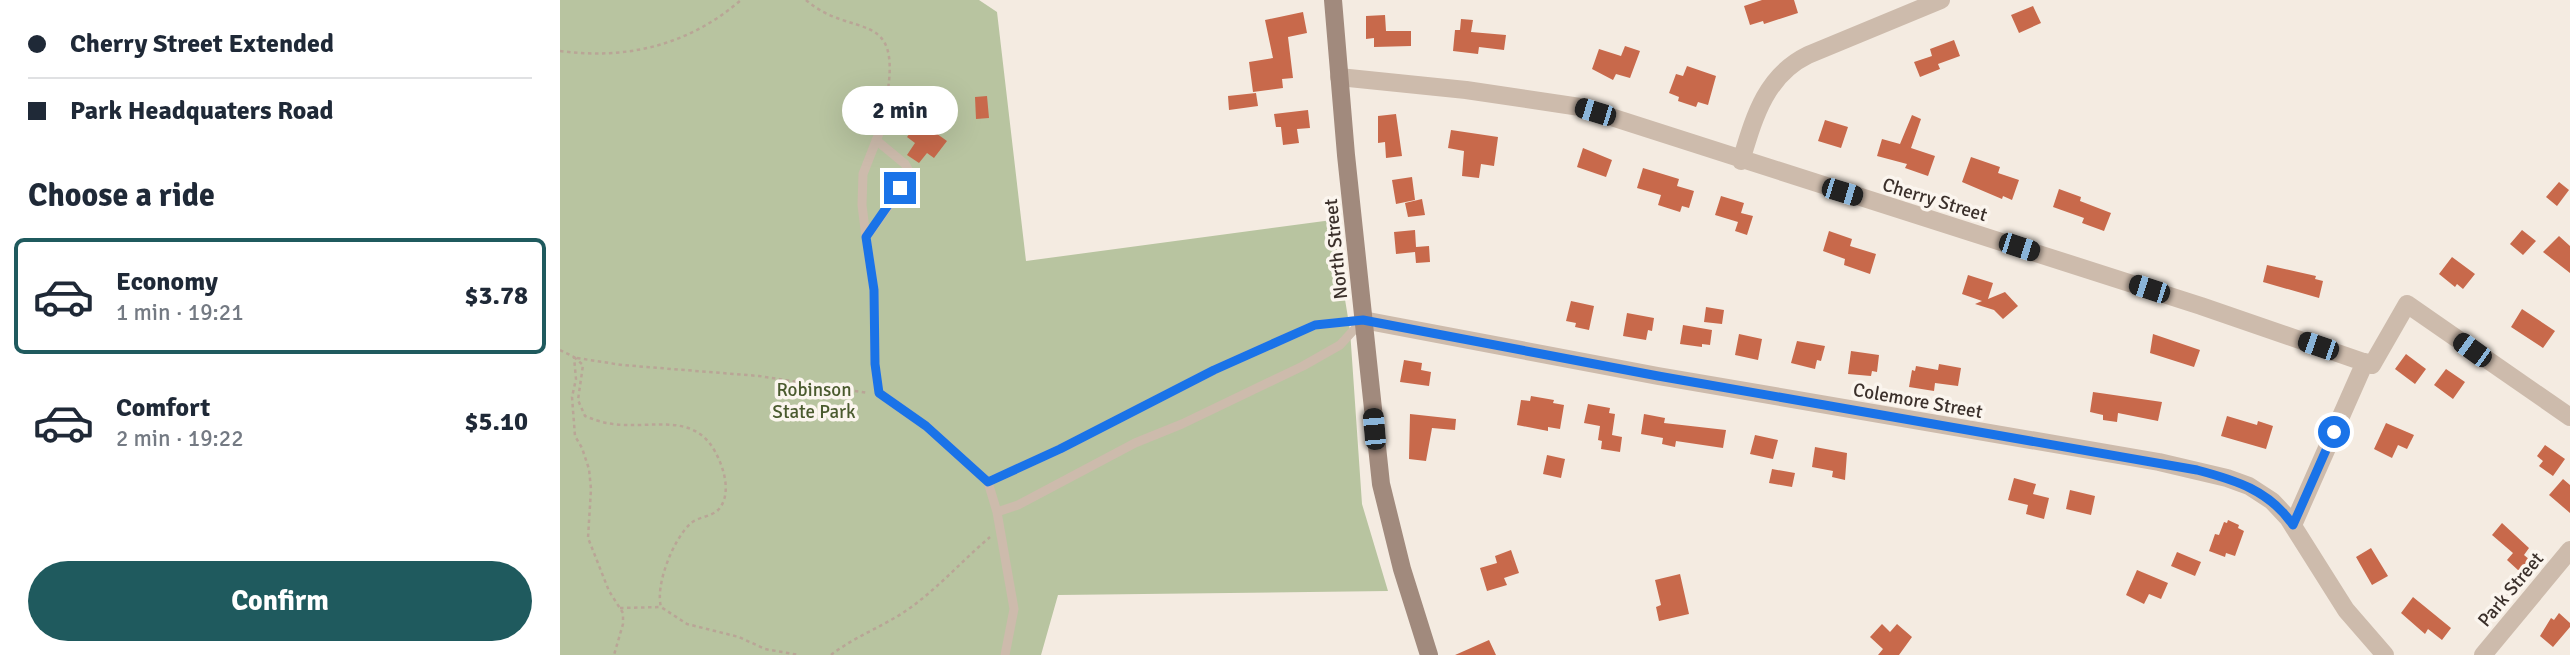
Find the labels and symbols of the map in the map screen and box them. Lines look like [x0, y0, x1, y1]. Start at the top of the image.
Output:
callout: 2 min [842, 86, 958, 136]
car [1572, 96, 1619, 128]
route end [884, 172, 916, 204]
street label: Cherry Street [1879, 173, 1990, 227]
car [1819, 176, 1866, 208]
street label: North Street [1319, 197, 1353, 300]
car [1996, 231, 2043, 263]
car [2126, 273, 2173, 305]
car [2295, 329, 2342, 363]
car [2449, 329, 2496, 371]
park label: Robinson State Park [772, 378, 856, 424]
street label: Colemore Street [1851, 378, 1985, 424]
car [1362, 407, 1387, 451]
route start [2318, 416, 2350, 448]
street label: Park Street [2473, 547, 2549, 632]

